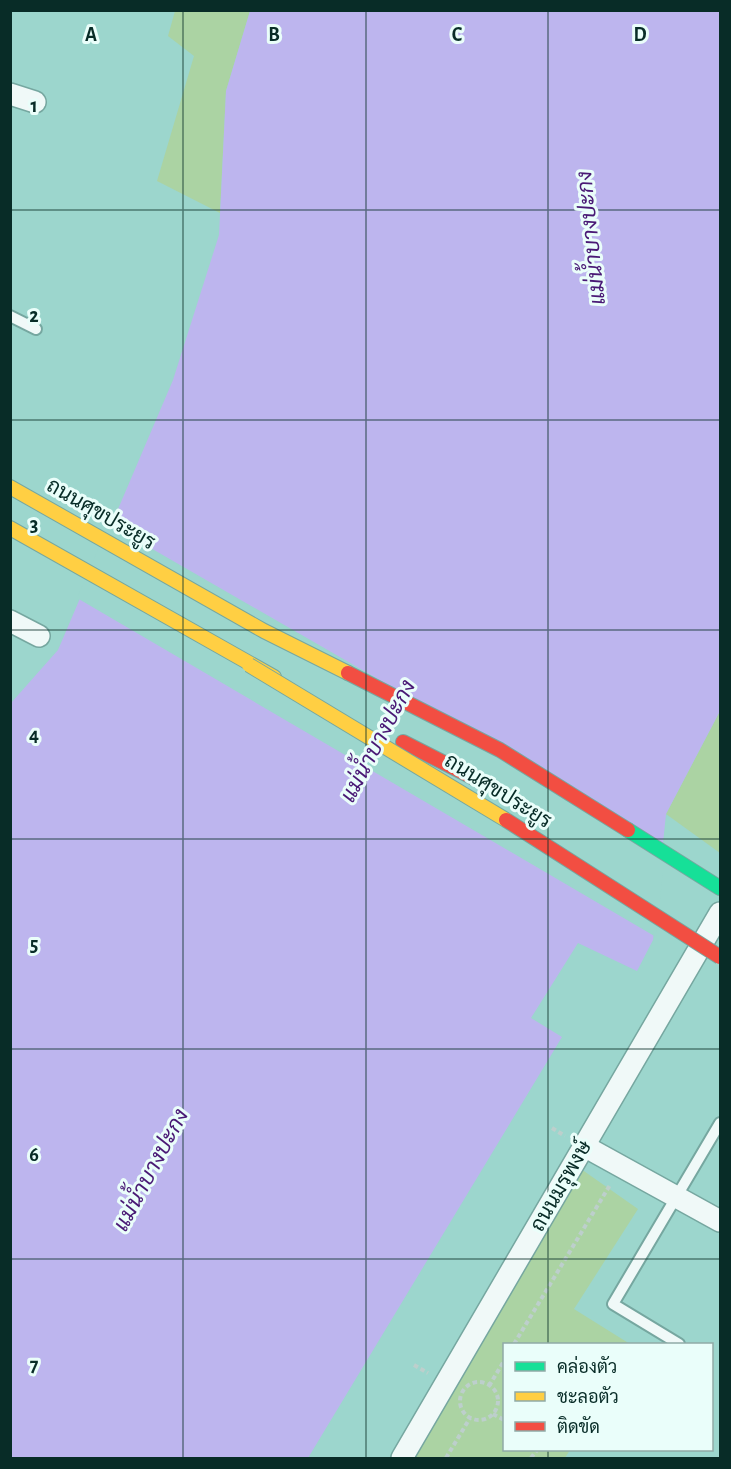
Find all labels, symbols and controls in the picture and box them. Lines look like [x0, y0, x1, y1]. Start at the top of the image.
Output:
text: A [85, 25, 97, 45]
text: B [268, 25, 280, 45]
text: C [452, 25, 463, 45]
text: D [633, 25, 647, 45]
text: 1 [30, 96, 38, 116]
water label: แม่น้ำบางปะกง [564, 170, 609, 307]
text: 2 [29, 306, 39, 326]
street label: ถนนศุขประยูร [41, 475, 159, 557]
text: 3 [30, 515, 38, 535]
water label: แม่น้ำบางปะกง [329, 672, 419, 806]
text: 4 [29, 725, 39, 745]
street label: ถนนศุขประยูร [439, 750, 555, 835]
text: 5 [30, 935, 38, 955]
water label: แม่น้ำบางปะกง [102, 1101, 192, 1235]
street label: ถนนมรุพงษ์ [523, 1134, 598, 1236]
text: 6 [29, 1145, 39, 1165]
legend [503, 1343, 713, 1451]
text: 7 [30, 1355, 39, 1375]
text: คล่องตัว [557, 1355, 617, 1377]
text: ชะลอตัว [557, 1386, 619, 1407]
text: ติดขัด [557, 1416, 600, 1437]

